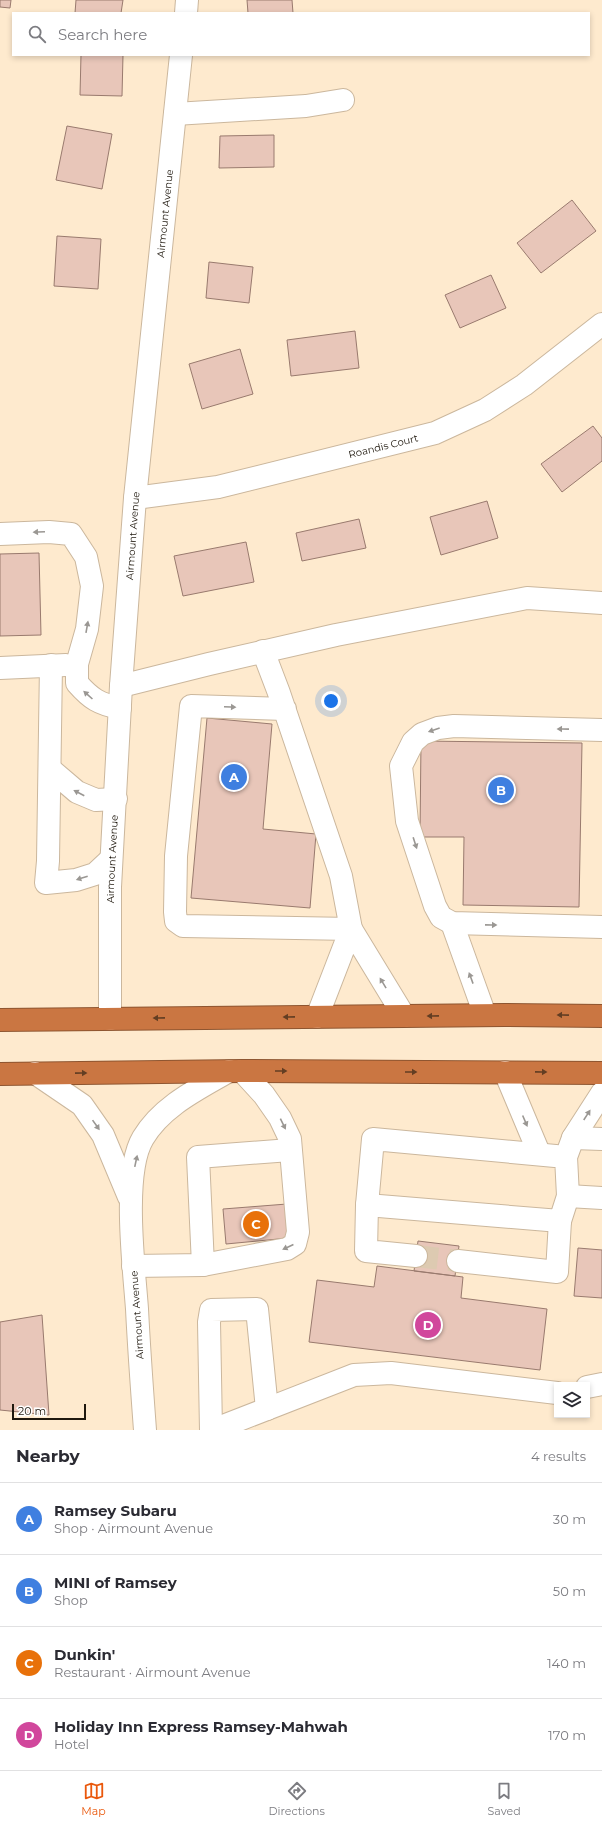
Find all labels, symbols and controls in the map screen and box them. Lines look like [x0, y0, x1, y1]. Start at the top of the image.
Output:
search box [12, 12, 590, 56]
icon: search [26, 23, 48, 45]
text: Search here [58, 25, 147, 44]
street label: Airmount Avenue [154, 169, 176, 258]
street label: Roandis Court [347, 431, 419, 461]
street label: Airmount Avenue [122, 491, 142, 580]
one-way arrow [33, 529, 45, 536]
one-way arrow [84, 620, 90, 633]
one-way arrow [83, 690, 94, 699]
your location [321, 691, 341, 711]
one-way arrow [224, 704, 236, 711]
one-way arrow [557, 725, 569, 732]
one-way arrow [427, 727, 439, 733]
pin: A [221, 762, 247, 792]
pin: B [488, 775, 514, 805]
one-way arrow [74, 789, 85, 796]
street label: Airmount Avenue [103, 814, 120, 903]
one-way arrow [412, 838, 418, 850]
one-way arrow [75, 875, 87, 881]
one-way arrow [485, 921, 497, 928]
one-way arrow [468, 972, 474, 984]
one-way arrow [380, 977, 387, 988]
one-way arrow [427, 1012, 439, 1019]
one-way arrow [556, 1012, 569, 1018]
one-way arrow [282, 1014, 295, 1020]
one-way arrow [152, 1015, 165, 1021]
one-way arrow [275, 1068, 288, 1074]
one-way arrow [405, 1069, 418, 1075]
one-way arrow [535, 1069, 548, 1075]
one-way arrow [75, 1070, 88, 1076]
one-way arrow [584, 1110, 591, 1121]
one-way arrow [522, 1115, 528, 1126]
one-way arrow [280, 1118, 286, 1130]
one-way arrow [92, 1119, 100, 1130]
one-way arrow [133, 1155, 139, 1168]
pin: C [243, 1209, 269, 1239]
one-way arrow [283, 1244, 294, 1250]
street label: Airmount Avenue [127, 1270, 147, 1360]
pin: D [415, 1310, 441, 1340]
map controls [554, 1382, 590, 1418]
button: layers [554, 1382, 590, 1418]
scale bar [12, 1402, 86, 1421]
text: 20 m [18, 1404, 46, 1418]
text: Nearby [16, 1446, 80, 1466]
text: 4 results [531, 1448, 586, 1464]
text: Ramsey Subaru [54, 1501, 177, 1520]
text: A [24, 1511, 34, 1527]
text: 30 m [553, 1511, 586, 1527]
text: Shop · Airmount Avenue [54, 1520, 213, 1536]
text: MINI of Ramsey [54, 1573, 177, 1592]
text: B [24, 1583, 34, 1599]
text: 50 m [553, 1583, 586, 1599]
text: Shop [54, 1592, 88, 1608]
text: Dunkin' [54, 1645, 115, 1664]
text: C [24, 1655, 34, 1671]
text: 140 m [547, 1655, 586, 1671]
text: Restaurant · Airmount Avenue [54, 1664, 251, 1680]
text: Holiday Inn Express Ramsey-Mahwah [54, 1717, 348, 1736]
text: D [24, 1727, 34, 1743]
text: 170 m [548, 1727, 586, 1743]
text: Hotel [54, 1736, 89, 1752]
tab: Map [81, 1780, 106, 1818]
tab: Directions [269, 1780, 325, 1818]
tab: Saved [488, 1780, 521, 1818]

